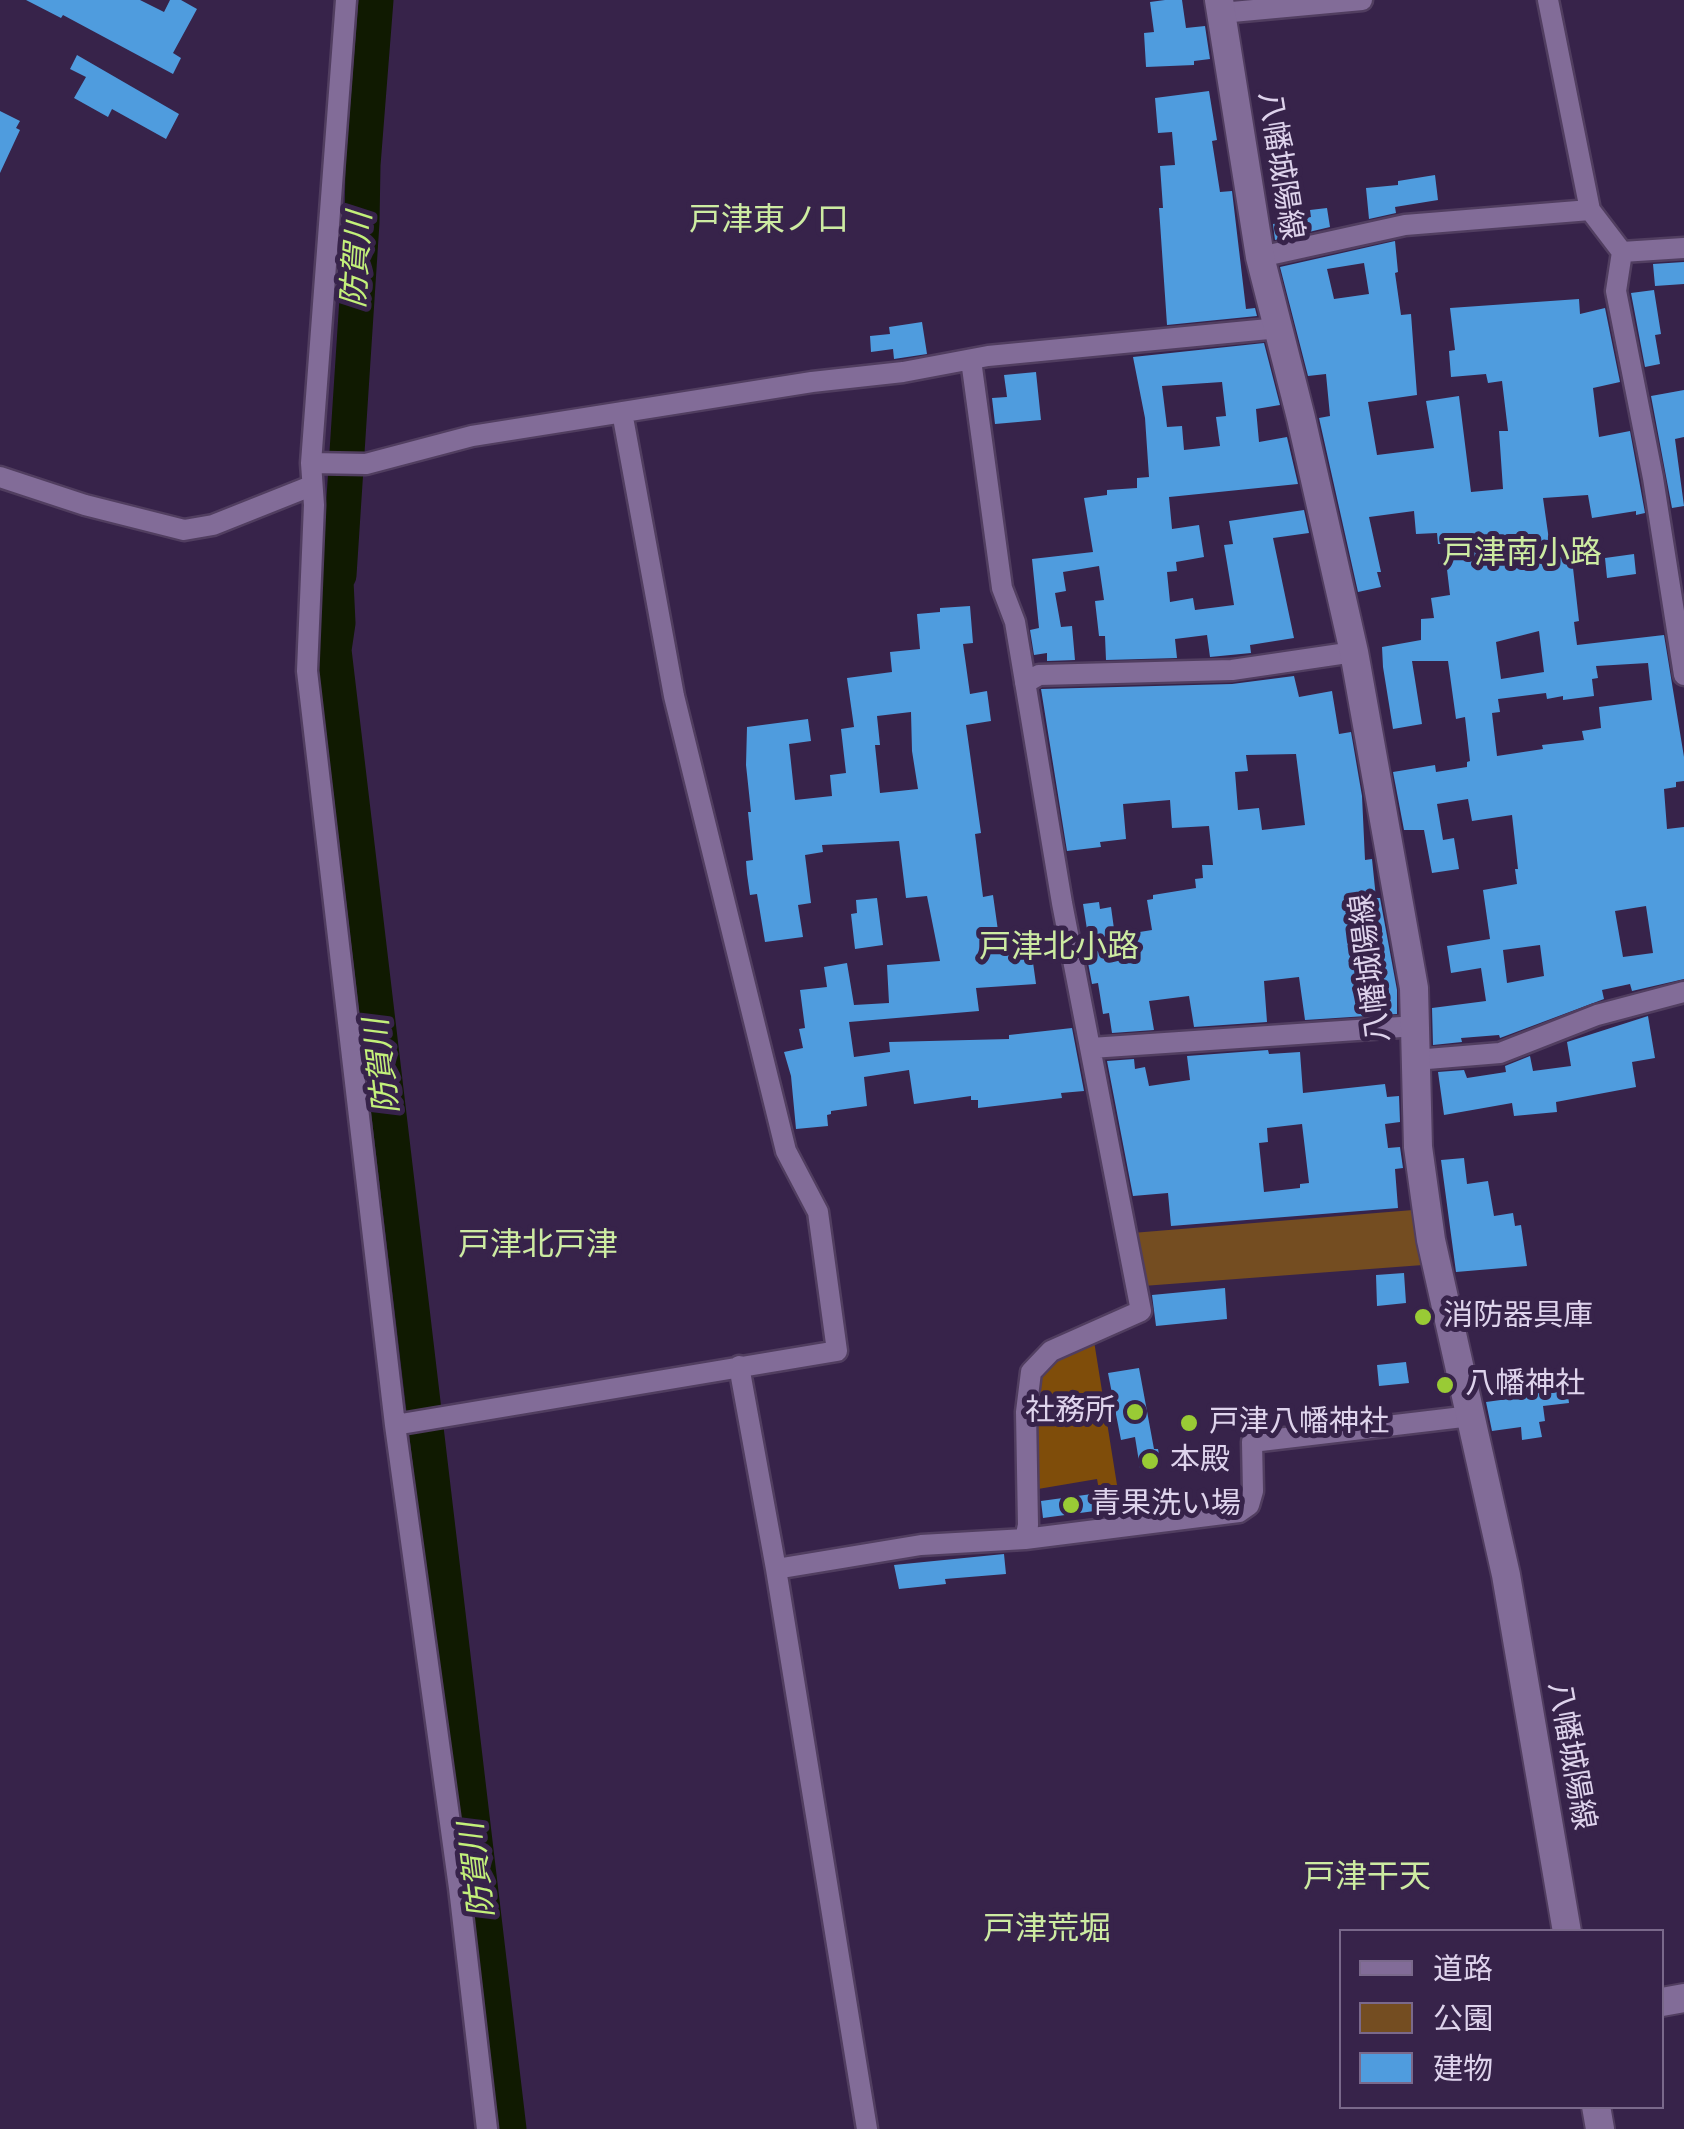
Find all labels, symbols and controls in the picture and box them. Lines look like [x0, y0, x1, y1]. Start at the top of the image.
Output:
street label: 八幡城陽線 [1249, 89, 1309, 243]
district label: 戸津東ノ口 [689, 203, 849, 241]
water label: 防賀川 [336, 211, 382, 309]
district label: 戸津南小路 [1442, 536, 1602, 574]
street label: 八幡城陽線 [1345, 891, 1399, 1045]
district label: 戸津北小路 [979, 930, 1139, 968]
water label: 防賀川 [359, 1016, 409, 1116]
district label: 戸津北戸津 [458, 1228, 618, 1266]
place label: 消防器具庫 [1443, 1299, 1593, 1335]
marker: 消防器具庫 [1412, 1306, 1434, 1328]
place label: 八幡神社 [1465, 1367, 1585, 1403]
marker: 八幡神社 [1434, 1374, 1456, 1396]
place label: 社務所 [1025, 1394, 1115, 1430]
marker: 社務所 [1124, 1401, 1146, 1423]
place label: 戸津八幡神社 [1209, 1405, 1389, 1441]
marker: 戸津八幡神社 [1178, 1412, 1200, 1434]
place label: 本殿 [1170, 1443, 1230, 1479]
marker: 本殿 [1139, 1450, 1161, 1472]
place label: 青果洗い場 [1091, 1487, 1241, 1523]
marker: 青果洗い場 [1060, 1494, 1082, 1516]
street label: 八幡城陽線 [1539, 1679, 1601, 1833]
water label: 防賀川 [454, 1820, 504, 1920]
district label: 戸津干天 [1303, 1860, 1431, 1898]
district label: 戸津荒堀 [983, 1912, 1111, 1950]
legend [1339, 1929, 1664, 2109]
text: 道路 [1433, 1947, 1493, 1990]
text: 公園 [1433, 1997, 1493, 2040]
text: 建物 [1433, 2047, 1493, 2090]

